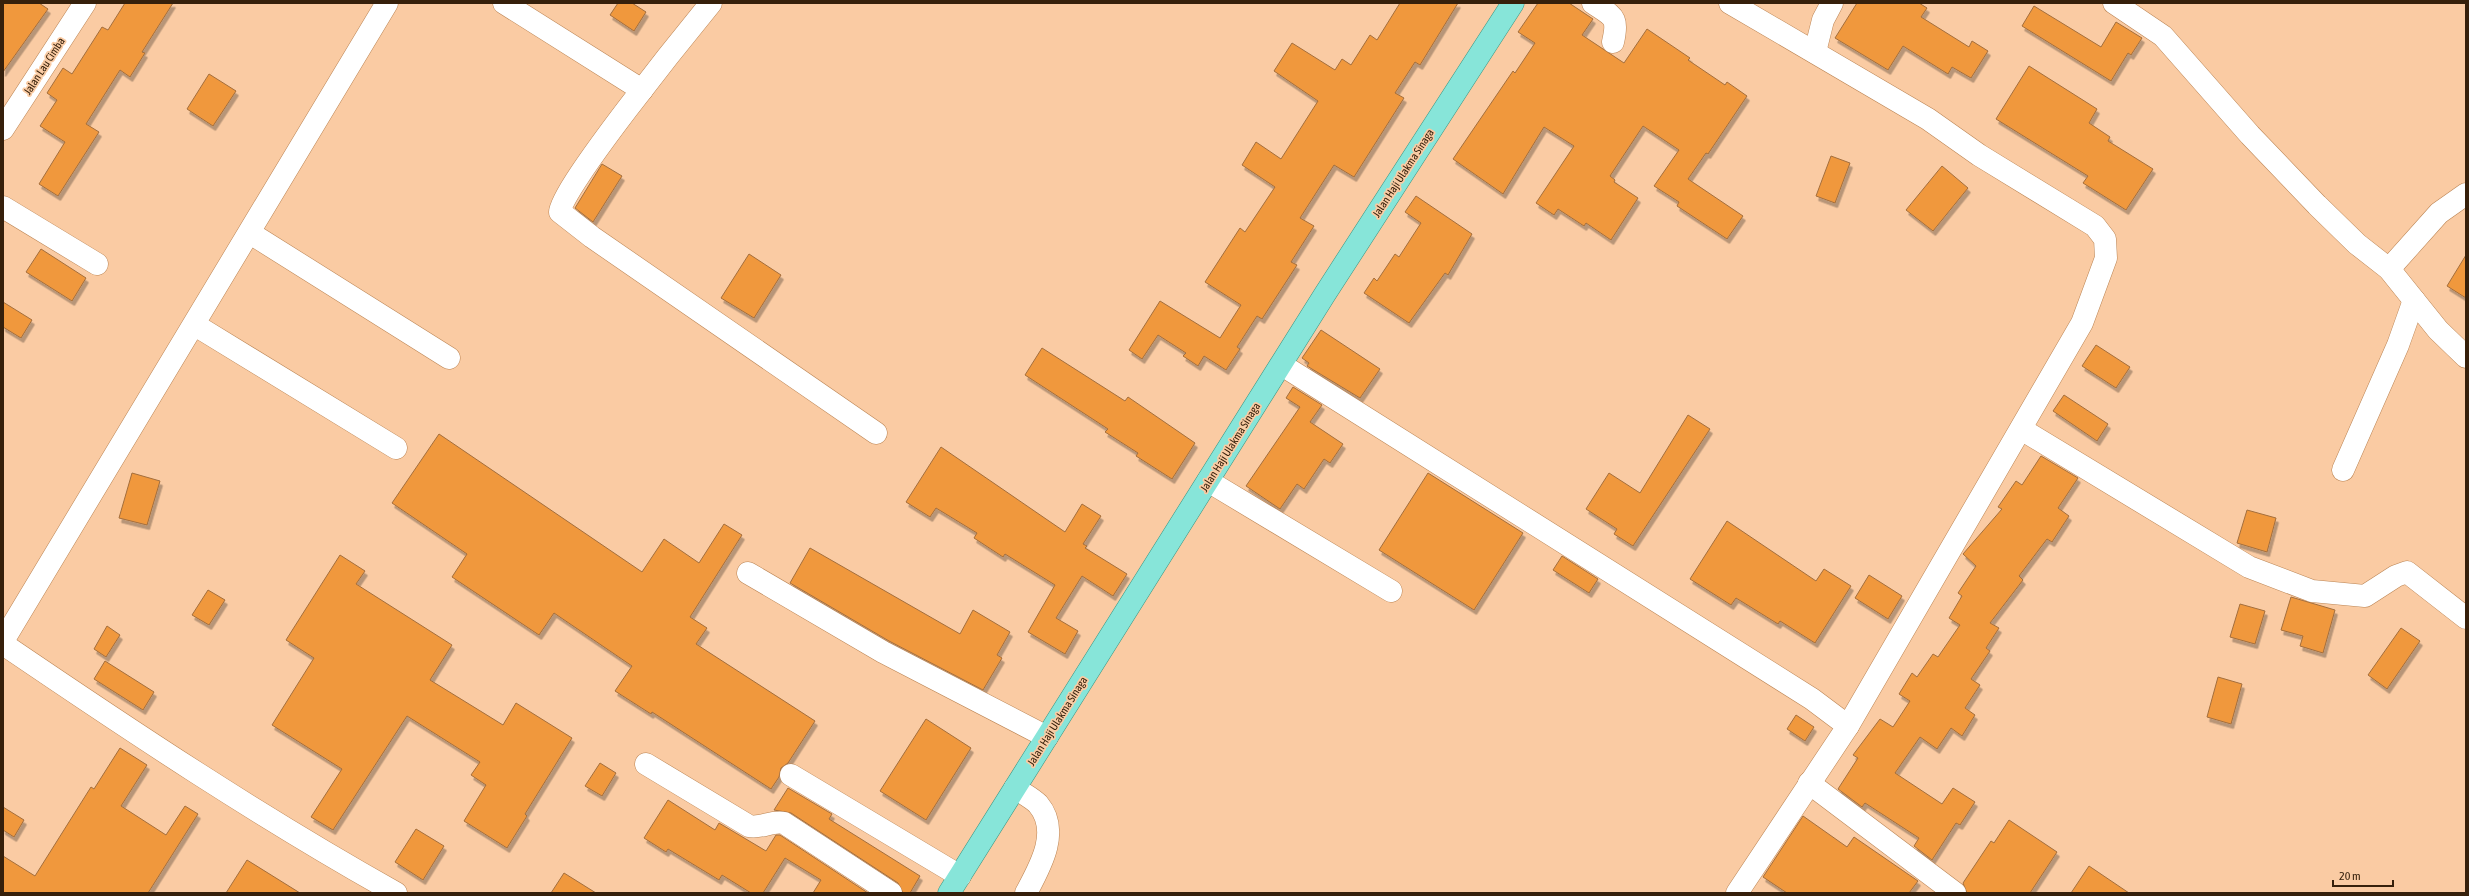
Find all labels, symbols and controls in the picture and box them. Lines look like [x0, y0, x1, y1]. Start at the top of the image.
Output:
street label: Jalan Lau Cimba [21, 35, 67, 97]
street label: Jalan Haji Ulakma Sinaga [1370, 127, 1436, 219]
street label: Jalan Haji Ulakma Sinaga [1198, 400, 1262, 494]
street label: Jalan Haji Ulakma Sinaga [1025, 674, 1089, 768]
scale bar [2333, 862, 2393, 888]
text: 20 m [2339, 869, 2361, 883]

